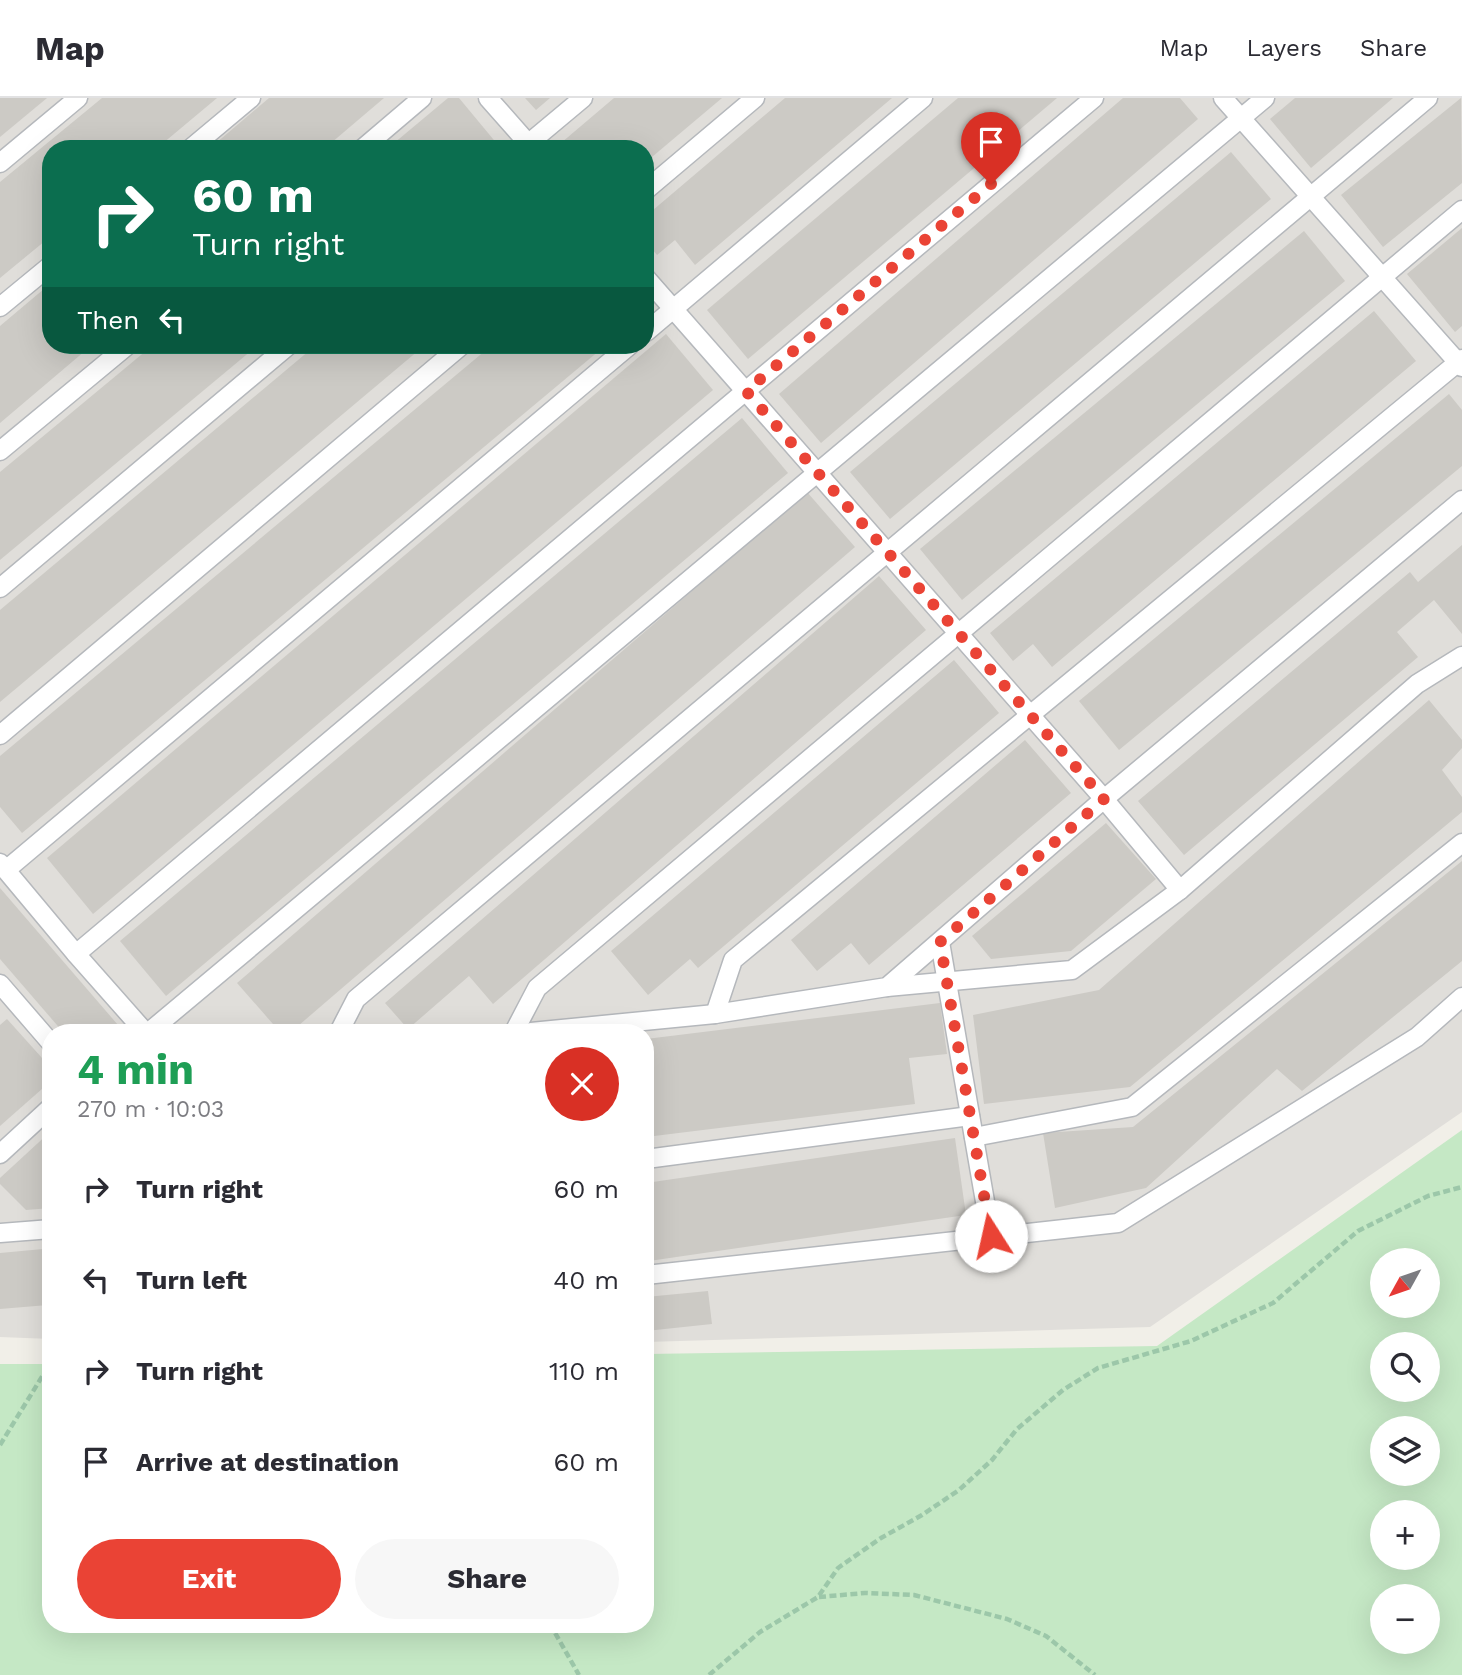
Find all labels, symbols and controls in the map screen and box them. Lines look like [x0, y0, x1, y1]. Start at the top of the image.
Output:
text: Map [35, 29, 105, 68]
text: Map [1160, 34, 1208, 62]
text: Layers [1246, 34, 1322, 62]
text: Share [1360, 34, 1427, 62]
pin [961, 112, 1021, 184]
icon: arrive [972, 123, 1010, 161]
text: 60 m [192, 166, 314, 224]
icon: right [77, 168, 168, 259]
text: Turn right [192, 225, 344, 263]
icon: left [153, 301, 191, 339]
text: Then [77, 305, 139, 335]
text: 4 min [77, 1045, 194, 1094]
button: close [545, 1047, 619, 1121]
text: 270 m · 10:03 [77, 1096, 224, 1123]
icon: right [77, 1170, 115, 1208]
text: Turn right [136, 1174, 263, 1204]
text: 60 m [553, 1174, 619, 1204]
position arrow [954, 1199, 1028, 1273]
north arrow [1370, 1248, 1440, 1318]
map controls [1370, 1248, 1440, 1654]
icon: left [77, 1261, 115, 1299]
text: Turn left [136, 1265, 247, 1295]
text: 40 m [553, 1265, 619, 1295]
button: search [1370, 1332, 1440, 1402]
icon: right [77, 1352, 115, 1390]
text: Turn right [136, 1356, 263, 1386]
text: 110 m [549, 1356, 619, 1386]
button: layers [1370, 1416, 1440, 1486]
icon: arrive [77, 1443, 115, 1481]
text: Arrive at destination [136, 1447, 399, 1477]
text: 60 m [553, 1447, 619, 1477]
button: + [1370, 1500, 1440, 1570]
button: Exit [77, 1539, 341, 1619]
button: Share [355, 1539, 619, 1619]
button: − [1370, 1584, 1440, 1654]

